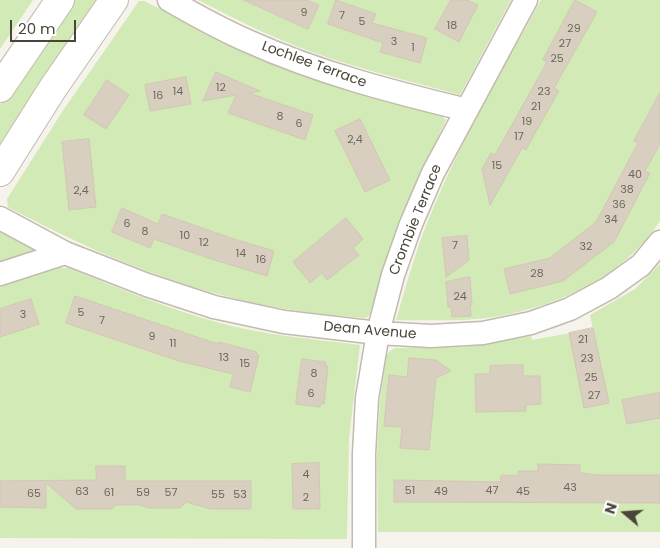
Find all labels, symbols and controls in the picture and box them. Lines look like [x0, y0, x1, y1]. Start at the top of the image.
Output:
house number: 9 [301, 6, 307, 20]
house number: 7 [339, 9, 345, 23]
scale bar [12, 10, 79, 42]
house number: 5 [359, 15, 365, 29]
text: 20 m [18, 18, 56, 39]
house number: 18 [447, 19, 457, 33]
house number: 29 [567, 22, 581, 36]
house number: 3 [391, 35, 397, 49]
house number: 27 [559, 37, 571, 51]
street label: Lochlee Terrace [259, 38, 369, 92]
house number: 1 [411, 41, 415, 55]
house number: 25 [550, 52, 564, 66]
house number: 12 [216, 81, 226, 95]
house number: 14 [173, 85, 183, 99]
house number: 23 [538, 85, 550, 99]
house number: 16 [153, 89, 163, 103]
house number: 21 [531, 100, 541, 114]
house number: 8 [277, 110, 283, 124]
house number: 19 [522, 115, 532, 129]
house number: 6 [296, 117, 302, 131]
house number: 17 [514, 130, 524, 144]
house number: 2,4 [347, 133, 363, 147]
house number: 15 [492, 159, 502, 173]
street label: Crombie Terrace [386, 162, 446, 278]
house number: 40 [628, 168, 642, 182]
house number: 38 [620, 183, 634, 197]
house number: 2,4 [73, 184, 89, 198]
house number: 36 [612, 198, 626, 212]
house number: 34 [604, 213, 618, 227]
house number: 6 [124, 217, 130, 231]
house number: 8 [142, 225, 148, 239]
house number: 10 [180, 229, 190, 243]
house number: 12 [199, 236, 209, 250]
house number: 7 [452, 239, 458, 253]
house number: 32 [580, 240, 592, 254]
house number: 14 [236, 247, 246, 261]
house number: 16 [256, 253, 266, 267]
house number: 28 [530, 267, 544, 281]
house number: 24 [453, 290, 467, 304]
house number: 5 [78, 306, 84, 320]
house number: 3 [20, 308, 26, 322]
house number: 7 [99, 314, 105, 328]
street label: Dean Avenue [323, 319, 417, 343]
house number: 9 [149, 330, 155, 344]
house number: 21 [578, 333, 588, 347]
house number: 11 [169, 337, 177, 351]
house number: 13 [219, 351, 229, 365]
house number: 23 [581, 352, 593, 366]
house number: 15 [240, 357, 250, 371]
house number: 8 [311, 367, 317, 381]
house number: 25 [584, 371, 598, 385]
house number: 6 [308, 387, 314, 401]
house number: 27 [588, 389, 600, 403]
house number: 4 [303, 468, 309, 482]
house number: 43 [563, 481, 577, 495]
house number: 51 [405, 484, 415, 498]
house number: 47 [486, 484, 498, 498]
house number: 63 [75, 485, 89, 499]
house number: 49 [434, 485, 448, 499]
house number: 45 [516, 485, 530, 499]
house number: 61 [104, 486, 114, 500]
house number: 59 [136, 486, 150, 500]
house number: 57 [165, 486, 177, 500]
house number: 65 [27, 487, 41, 501]
house number: 55 [211, 488, 225, 502]
house number: 53 [233, 488, 247, 502]
north arrow [600, 488, 650, 538]
house number: 2 [303, 491, 309, 505]
text: N [600, 500, 622, 516]

